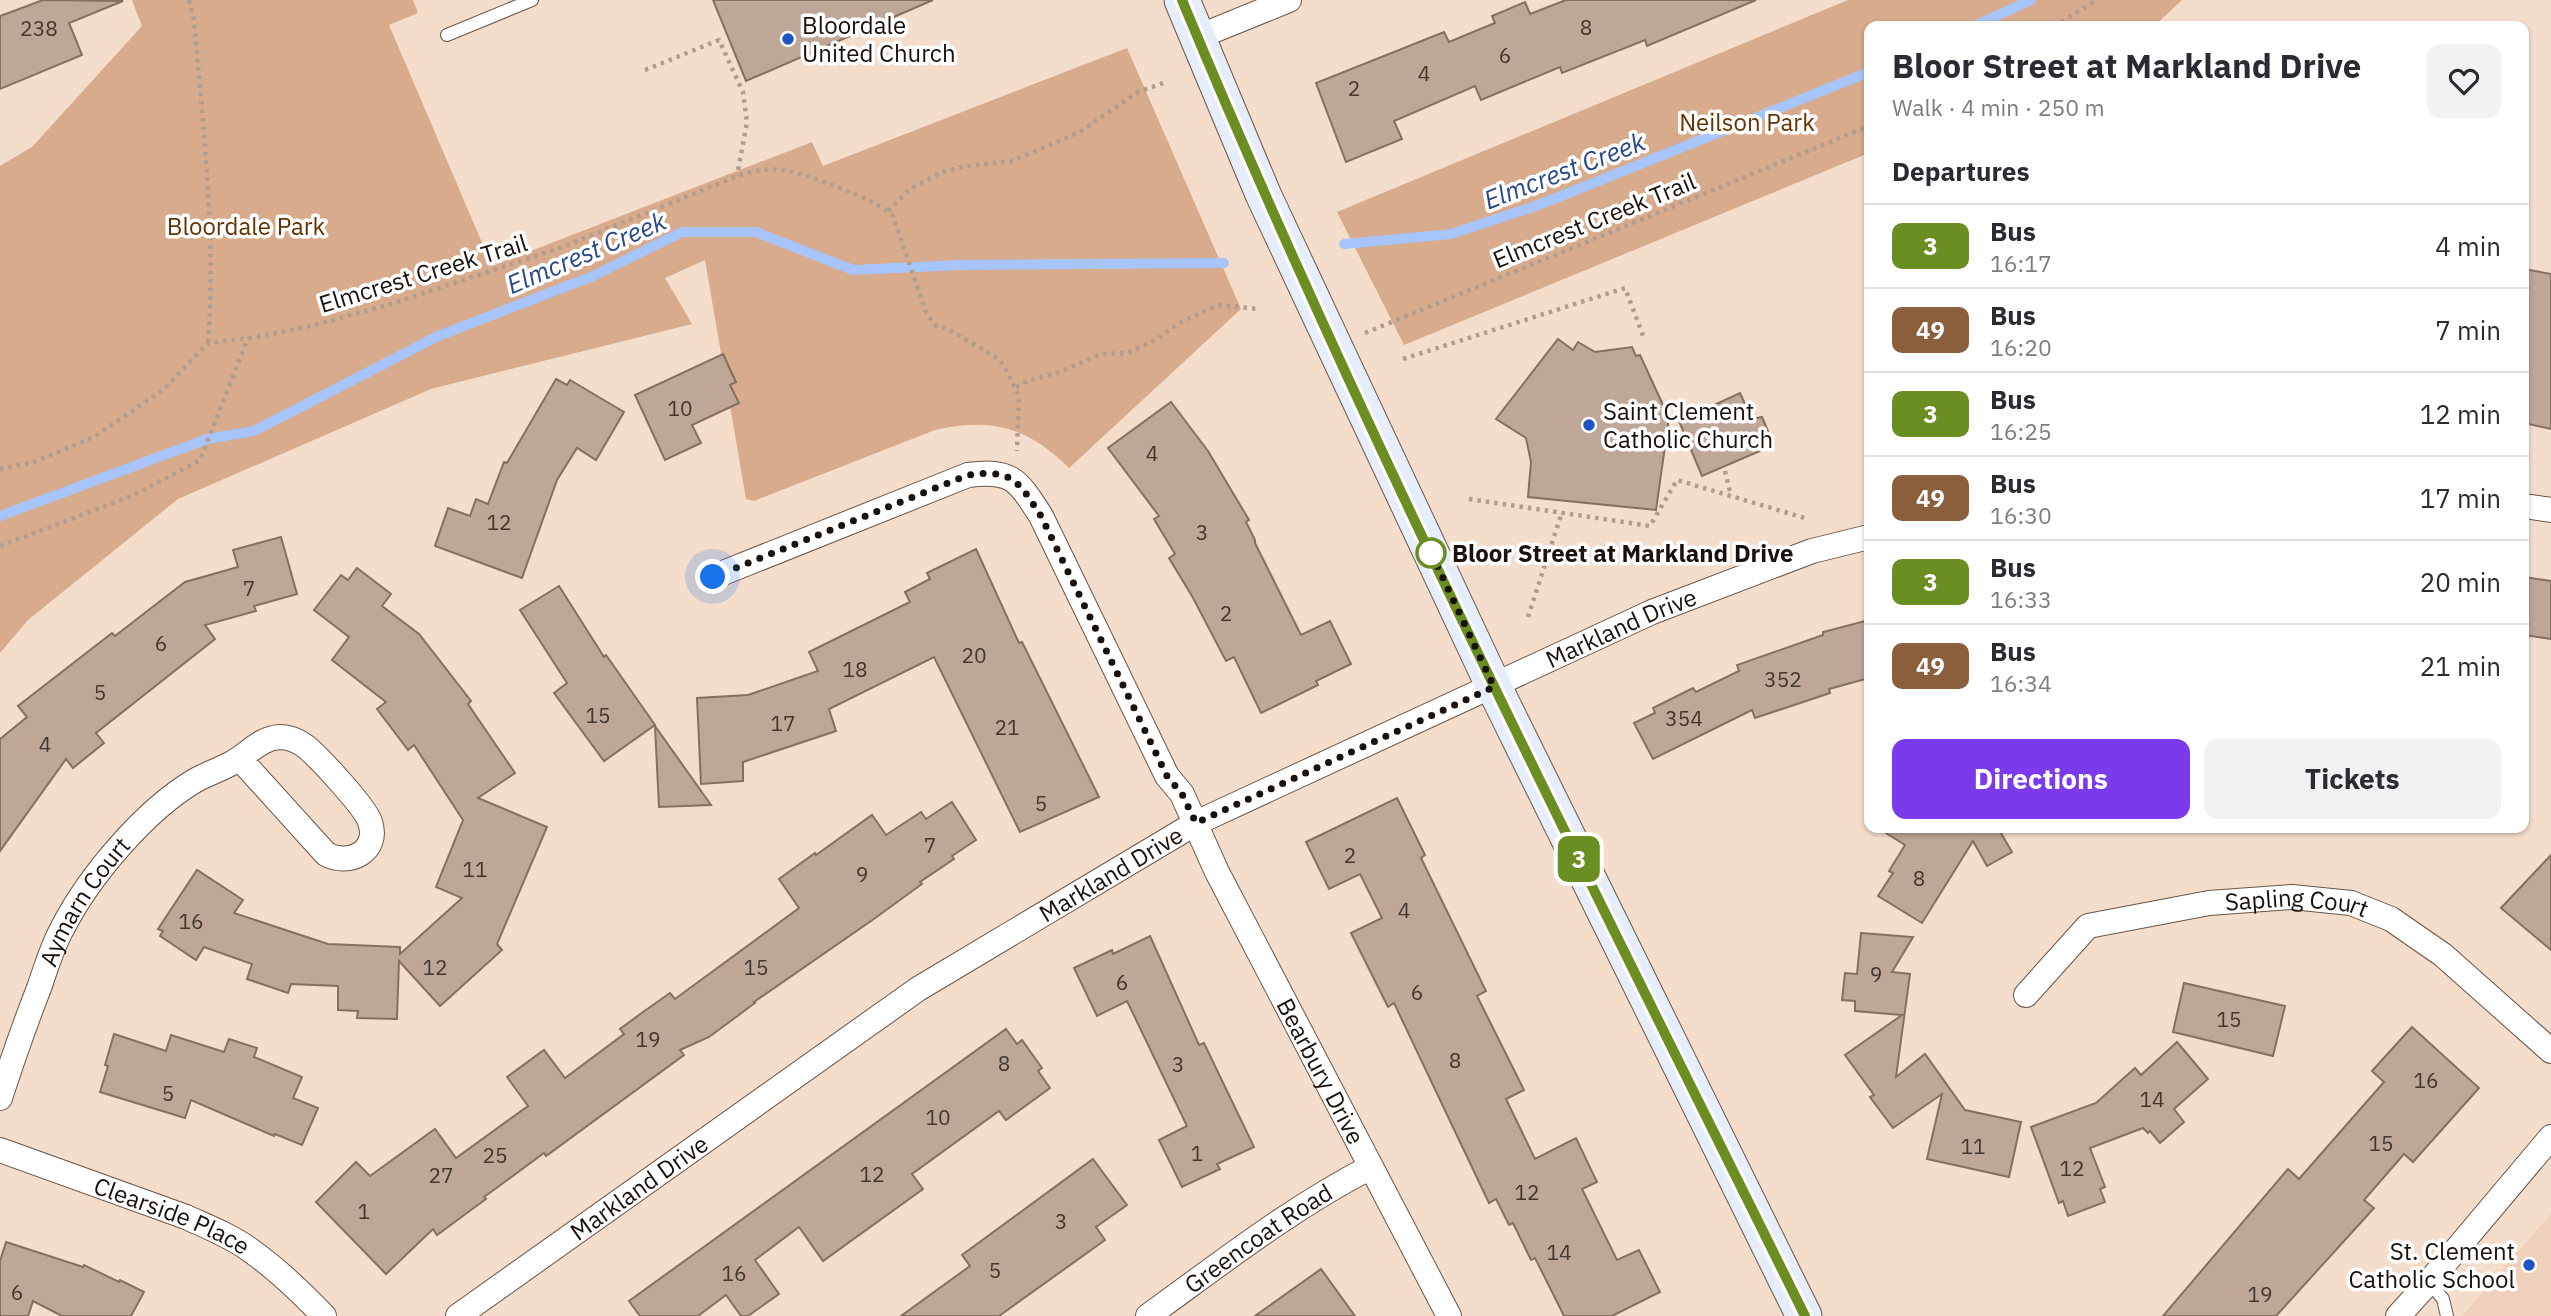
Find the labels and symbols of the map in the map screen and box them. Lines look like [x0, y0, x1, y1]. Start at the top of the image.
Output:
place label: Bloordale United Church [802, 9, 956, 69]
house number: 8 [1580, 13, 1592, 41]
house number: 238 [20, 14, 58, 42]
marker: Bloordale United Church [780, 31, 796, 47]
house number: 6 [1499, 41, 1511, 69]
house number: 4 [1418, 59, 1430, 87]
house number: 2 [1348, 74, 1360, 102]
park label: Neilson Park [1679, 106, 1815, 138]
water label: Elmcrest Creek [1478, 123, 1650, 216]
street label: Elmcrest Creek Trail [1488, 165, 1700, 275]
water label: Elmcrest Creek [501, 203, 671, 301]
park label: Bloordale Park [167, 210, 326, 242]
street label: Elmcrest Creek Trail [315, 226, 531, 320]
house number: 10 [667, 394, 693, 422]
place label: Saint Clement Catholic Church [1603, 395, 1773, 455]
marker: Saint Clement Catholic Church [1581, 417, 1597, 433]
house number: 4 [1146, 439, 1158, 467]
house number: 12 [486, 508, 512, 536]
house number: 3 [1196, 518, 1208, 546]
place label: Bloor Street at Markland Drive [1452, 537, 1793, 569]
marker: Bloor Street at Markland Drive [1416, 538, 1446, 568]
your location [695, 559, 730, 594]
house number: 7 [243, 574, 255, 602]
street label: Markland Drive [1540, 581, 1701, 675]
house number: 2 [1220, 599, 1232, 627]
house number: 6 [155, 629, 167, 657]
house number: 20 [961, 641, 987, 669]
house number: 18 [842, 655, 868, 683]
house number: 352 [1764, 665, 1802, 693]
house number: 5 [94, 678, 106, 706]
house number: 15 [585, 701, 611, 729]
house number: 354 [1665, 704, 1703, 732]
house number: 17 [770, 709, 796, 737]
house number: 21 [994, 713, 1020, 741]
house number: 4 [39, 730, 51, 758]
house number: 5 [1035, 789, 1047, 817]
street label: Markland Drive [1033, 819, 1189, 929]
street label: Aymarn Court [32, 830, 137, 971]
house number: 7 [924, 831, 936, 859]
line badge: 3 [1556, 836, 1602, 882]
house number: 2 [1344, 841, 1356, 869]
house number: 11 [462, 855, 488, 883]
house number: 9 [856, 860, 868, 888]
house number: 8 [1913, 864, 1925, 892]
street label: Sapling Court [2224, 881, 2374, 924]
house number: 4 [1398, 896, 1410, 924]
house number: 16 [178, 907, 204, 935]
house number: 12 [422, 953, 448, 981]
house number: 15 [743, 953, 769, 981]
house number: 9 [1870, 960, 1882, 988]
house number: 6 [1116, 968, 1128, 996]
house number: 6 [1411, 978, 1423, 1006]
street label: Bearbury Drive [1270, 992, 1372, 1150]
house number: 15 [2216, 1005, 2242, 1033]
house number: 19 [635, 1025, 661, 1053]
house number: 8 [1449, 1046, 1461, 1074]
house number: 8 [998, 1049, 1010, 1077]
house number: 3 [1172, 1050, 1184, 1078]
house number: 16 [2413, 1066, 2439, 1094]
house number: 5 [162, 1079, 174, 1107]
house number: 14 [2139, 1085, 2165, 1113]
house number: 10 [925, 1103, 951, 1131]
street label: Markland Drive [564, 1127, 714, 1247]
house number: 15 [2368, 1129, 2394, 1157]
house number: 11 [1960, 1132, 1986, 1160]
house number: 1 [1191, 1139, 1203, 1167]
house number: 25 [482, 1141, 508, 1169]
house number: 12 [2059, 1154, 2085, 1182]
house number: 12 [859, 1160, 885, 1188]
house number: 27 [428, 1161, 454, 1189]
street label: Clearside Place [90, 1169, 256, 1262]
street label: Greencoat Road [1178, 1176, 1338, 1300]
house number: 12 [1514, 1178, 1540, 1206]
house number: 1 [358, 1197, 370, 1225]
house number: 3 [1055, 1207, 1067, 1235]
place label: St. Clement Catholic School [2348, 1235, 2515, 1295]
house number: 14 [1546, 1238, 1572, 1266]
house number: 5 [989, 1256, 1001, 1284]
marker: St. Clement Catholic School [2521, 1257, 2537, 1273]
house number: 16 [721, 1259, 747, 1287]
house number: 6 [11, 1278, 23, 1306]
house number: 19 [2247, 1280, 2273, 1308]

